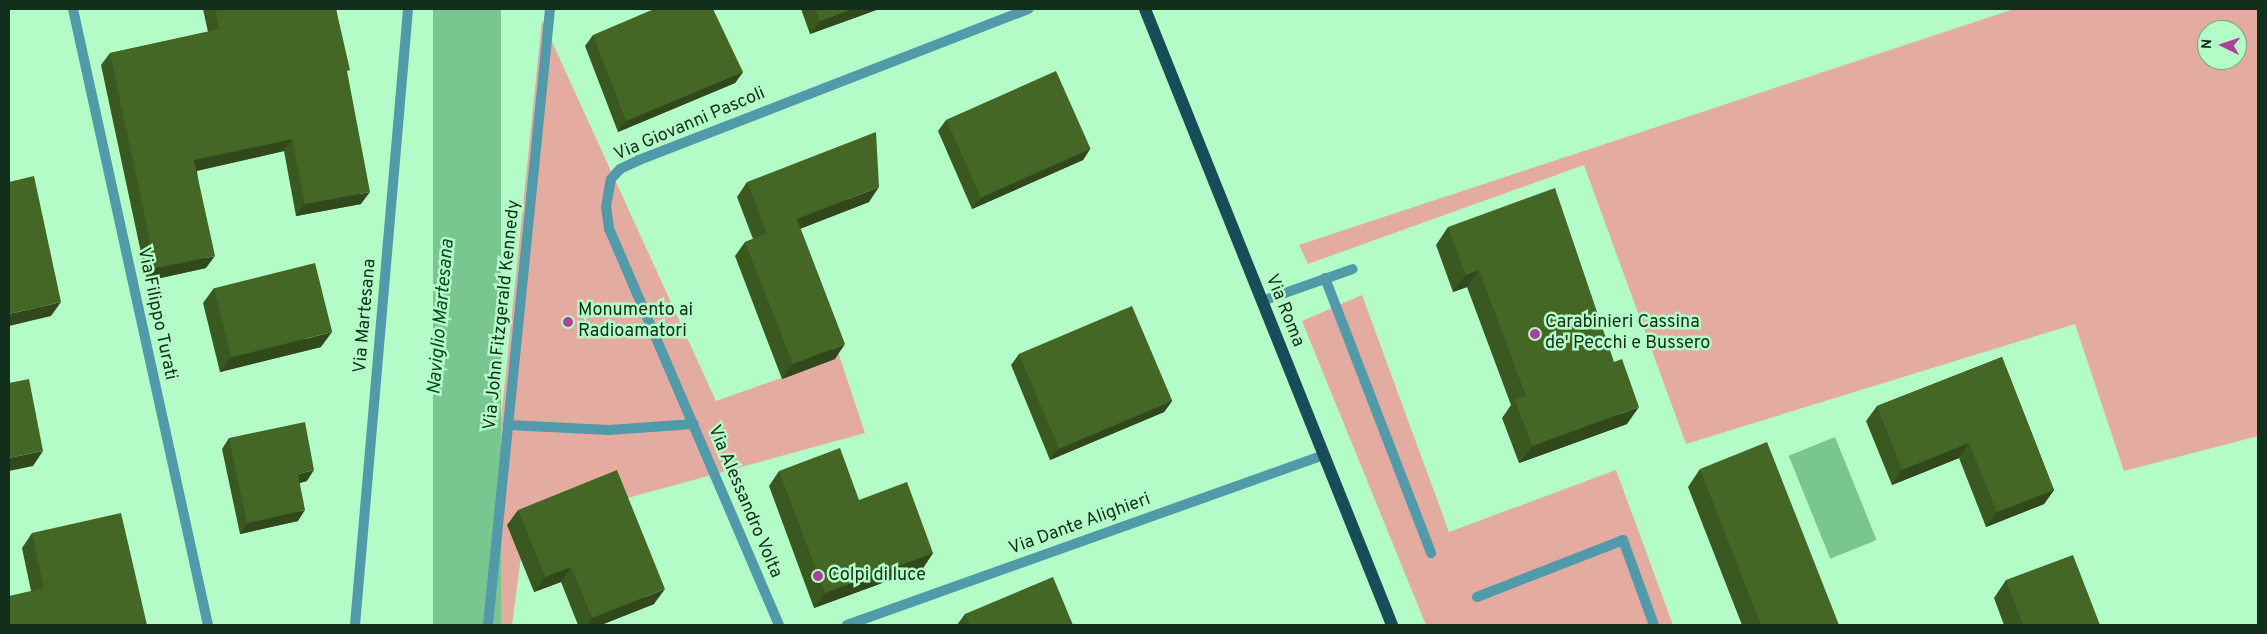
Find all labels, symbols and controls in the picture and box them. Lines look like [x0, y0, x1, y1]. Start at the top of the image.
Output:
north arrow [2197, 20, 2247, 70]
text: N [2199, 38, 2216, 50]
street label: Via Giovanni Pascoli [611, 83, 769, 167]
street label: Via John Fitzgerald Kennedy [480, 199, 526, 431]
water label: Naviglio Martesana [424, 238, 460, 396]
street label: Via Filippo Turati [131, 245, 181, 383]
street label: Via Martesana [350, 258, 382, 374]
street label: Via Roma [1260, 272, 1308, 350]
place label: Monumento ai Radioamatori [578, 301, 693, 344]
place label: Carabinieri Cassina de' Pecchi e Bussero [1545, 313, 1710, 356]
marker: Monumento ai Radioamatori [562, 316, 574, 328]
marker: Carabinieri Cassina de' Pecchi e Bussero [1529, 328, 1541, 340]
street label: Via Alessandro Volta [702, 422, 786, 582]
street label: Via Dante Alighieri [1006, 489, 1154, 561]
place label: Colpi di luce [828, 565, 926, 587]
marker: Colpi di luce [812, 570, 824, 582]

